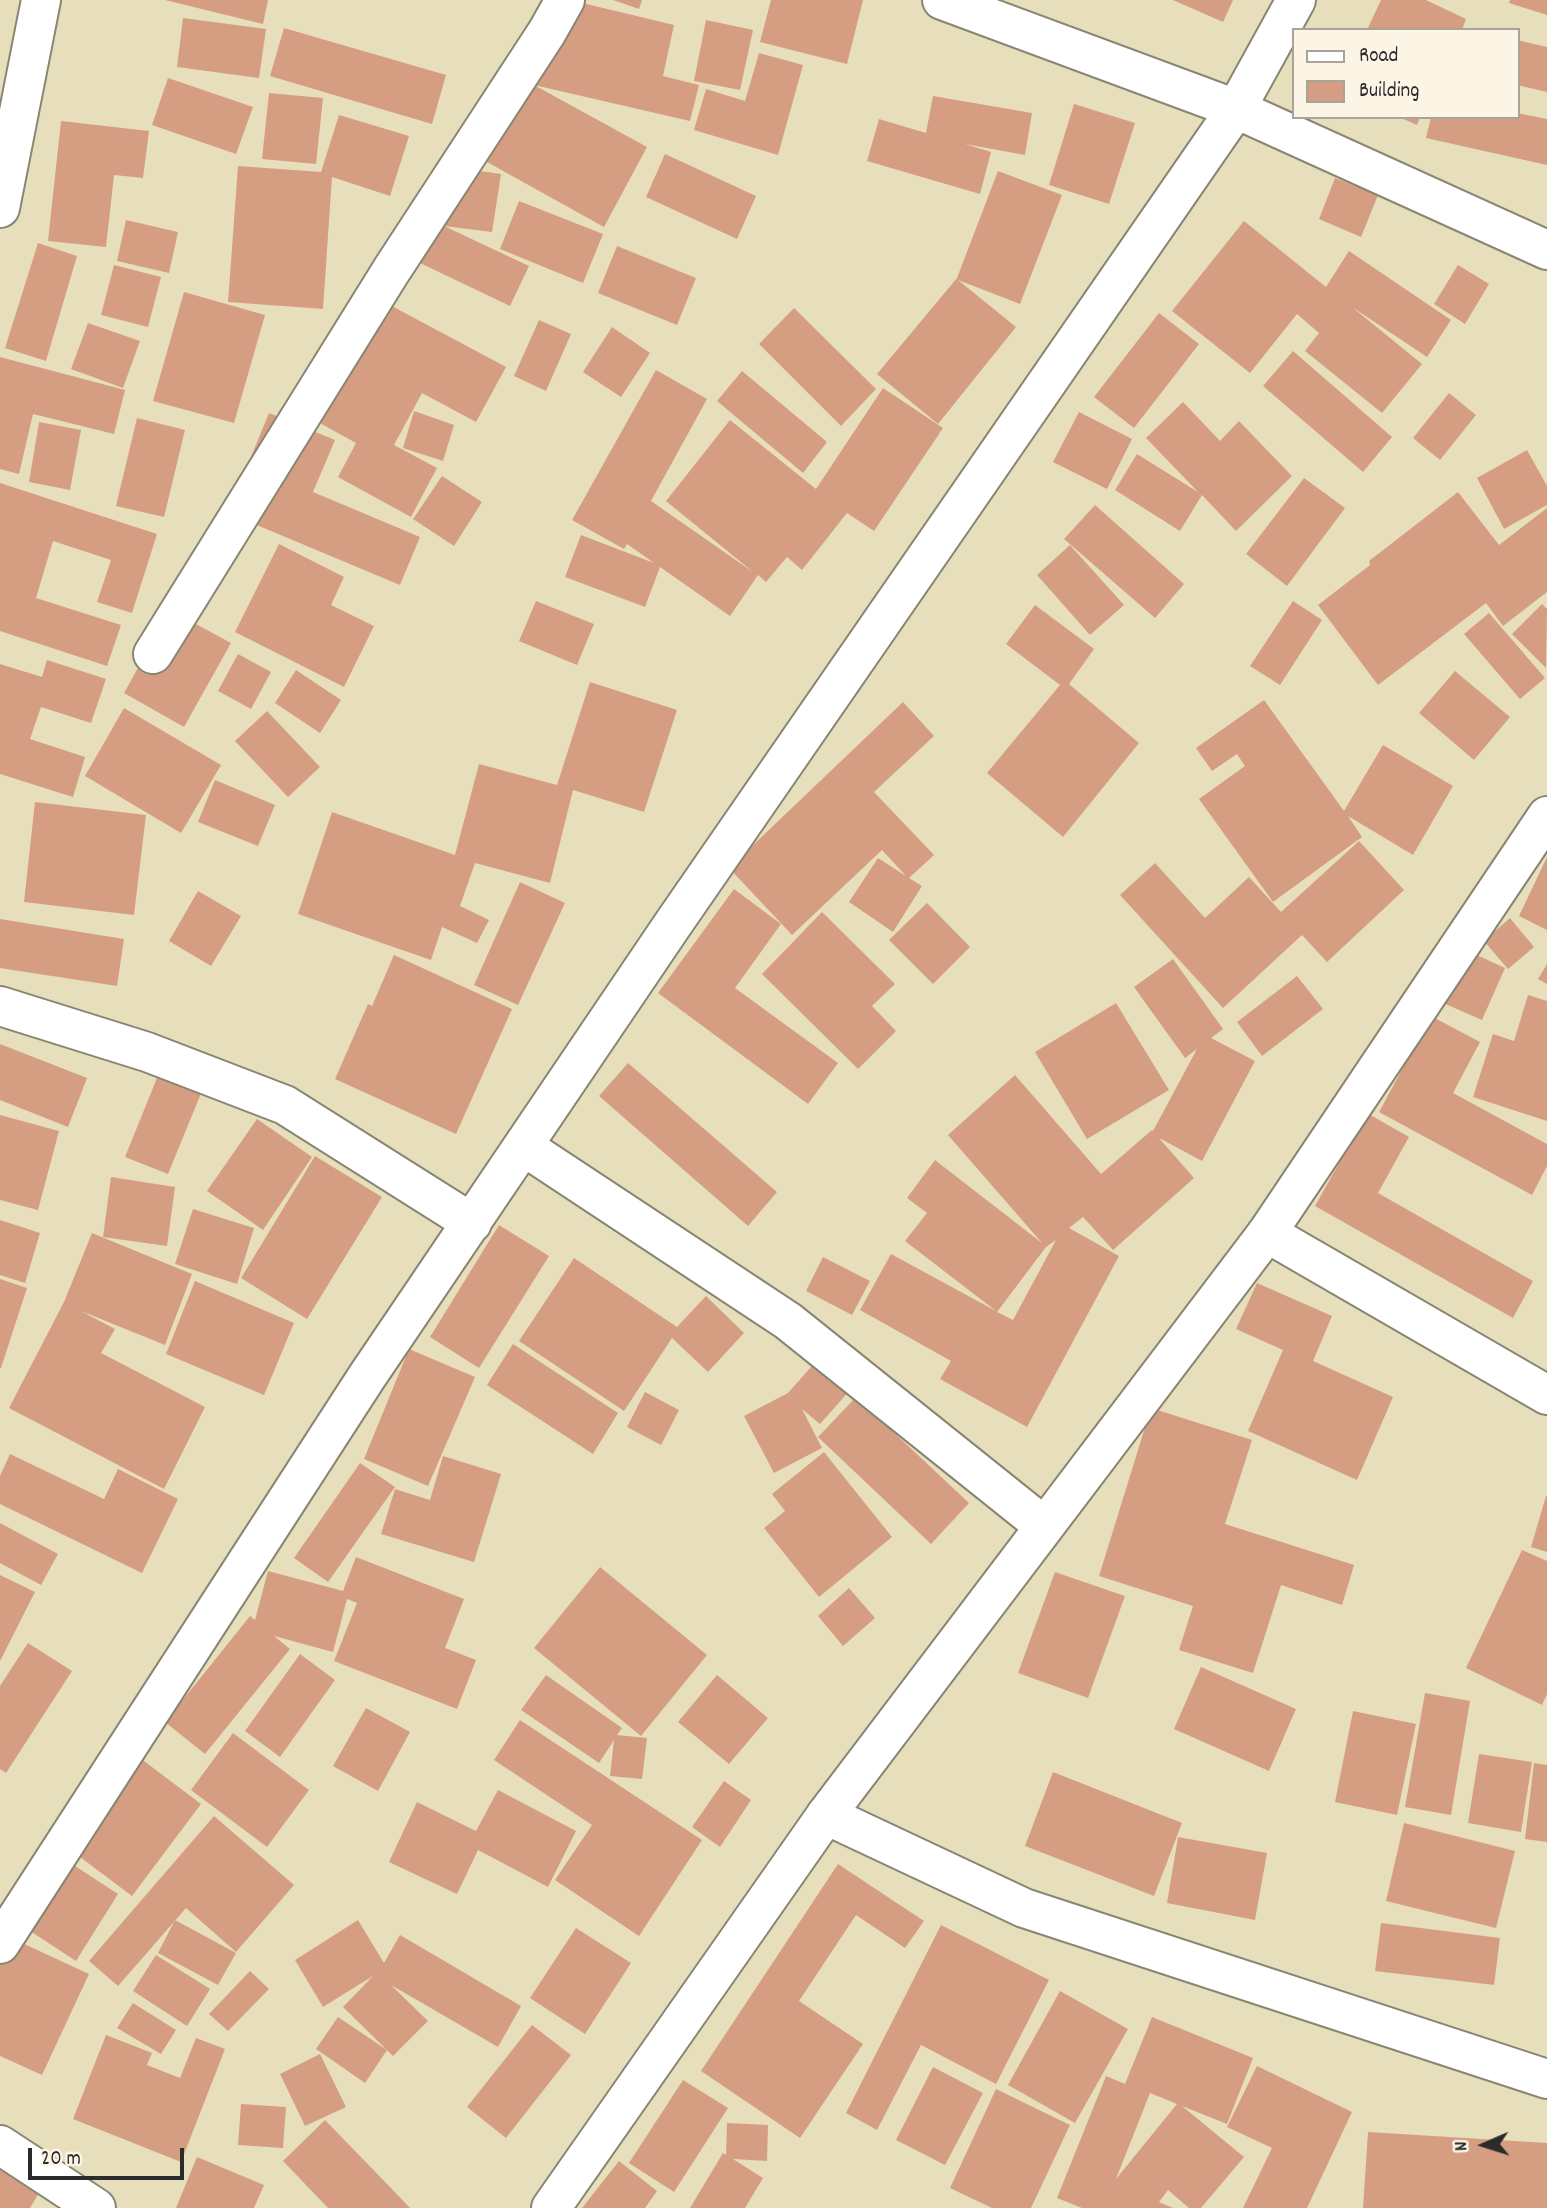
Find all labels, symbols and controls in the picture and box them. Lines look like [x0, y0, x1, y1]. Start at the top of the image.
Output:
legend [1292, 28, 1519, 119]
text: Road [1359, 42, 1398, 72]
text: Building [1359, 77, 1419, 107]
north arrow [1449, 2110, 1519, 2180]
scale bar [32, 2134, 187, 2178]
text: N [1449, 2141, 1476, 2152]
text: 20 m [41, 2145, 81, 2175]

